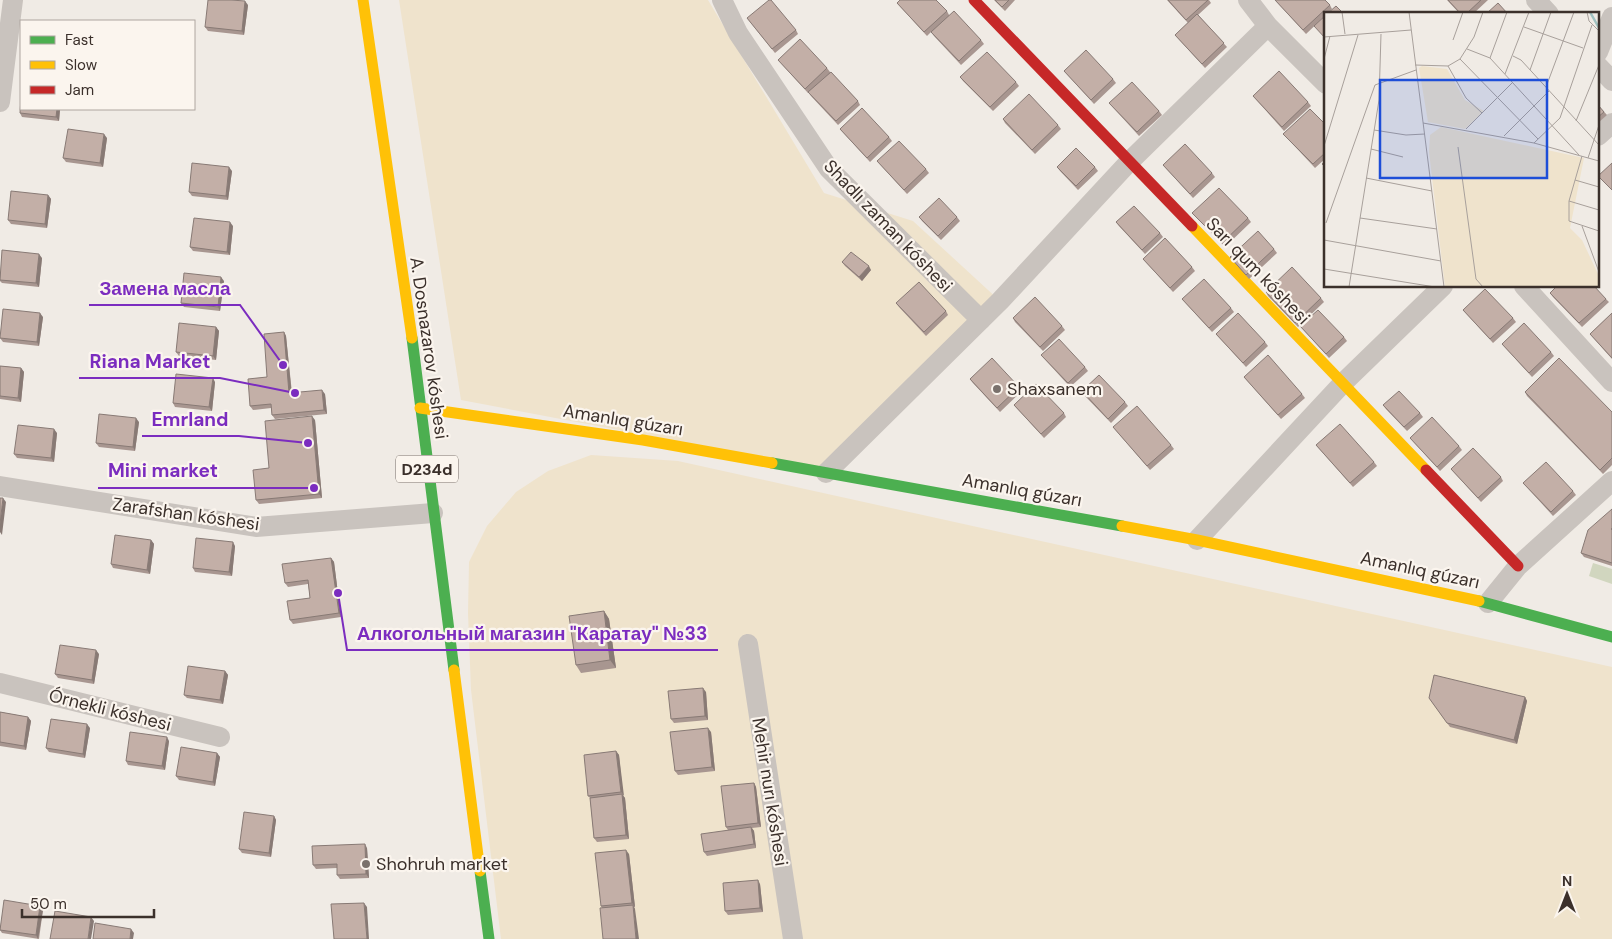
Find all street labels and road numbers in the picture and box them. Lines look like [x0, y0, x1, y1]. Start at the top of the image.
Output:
street label: Shadlı zaman kóshesi [818, 154, 958, 298]
street label: Sarı qum kóshesi [1201, 212, 1315, 330]
street label: A. Dosnazarov kóshesi [404, 256, 454, 440]
street label: Amanlıq gúzarı [561, 399, 685, 441]
road number: D234d [396, 456, 458, 482]
street label: Amanlıq gúzarı [960, 468, 1084, 512]
street label: Zarafshan kóshesi [111, 492, 261, 536]
street label: Amanlıq gúzarı [1358, 546, 1482, 594]
street label: Órnekli kóshesi [46, 683, 174, 737]
street label: Mehir nurı kóshesi [746, 716, 794, 868]

